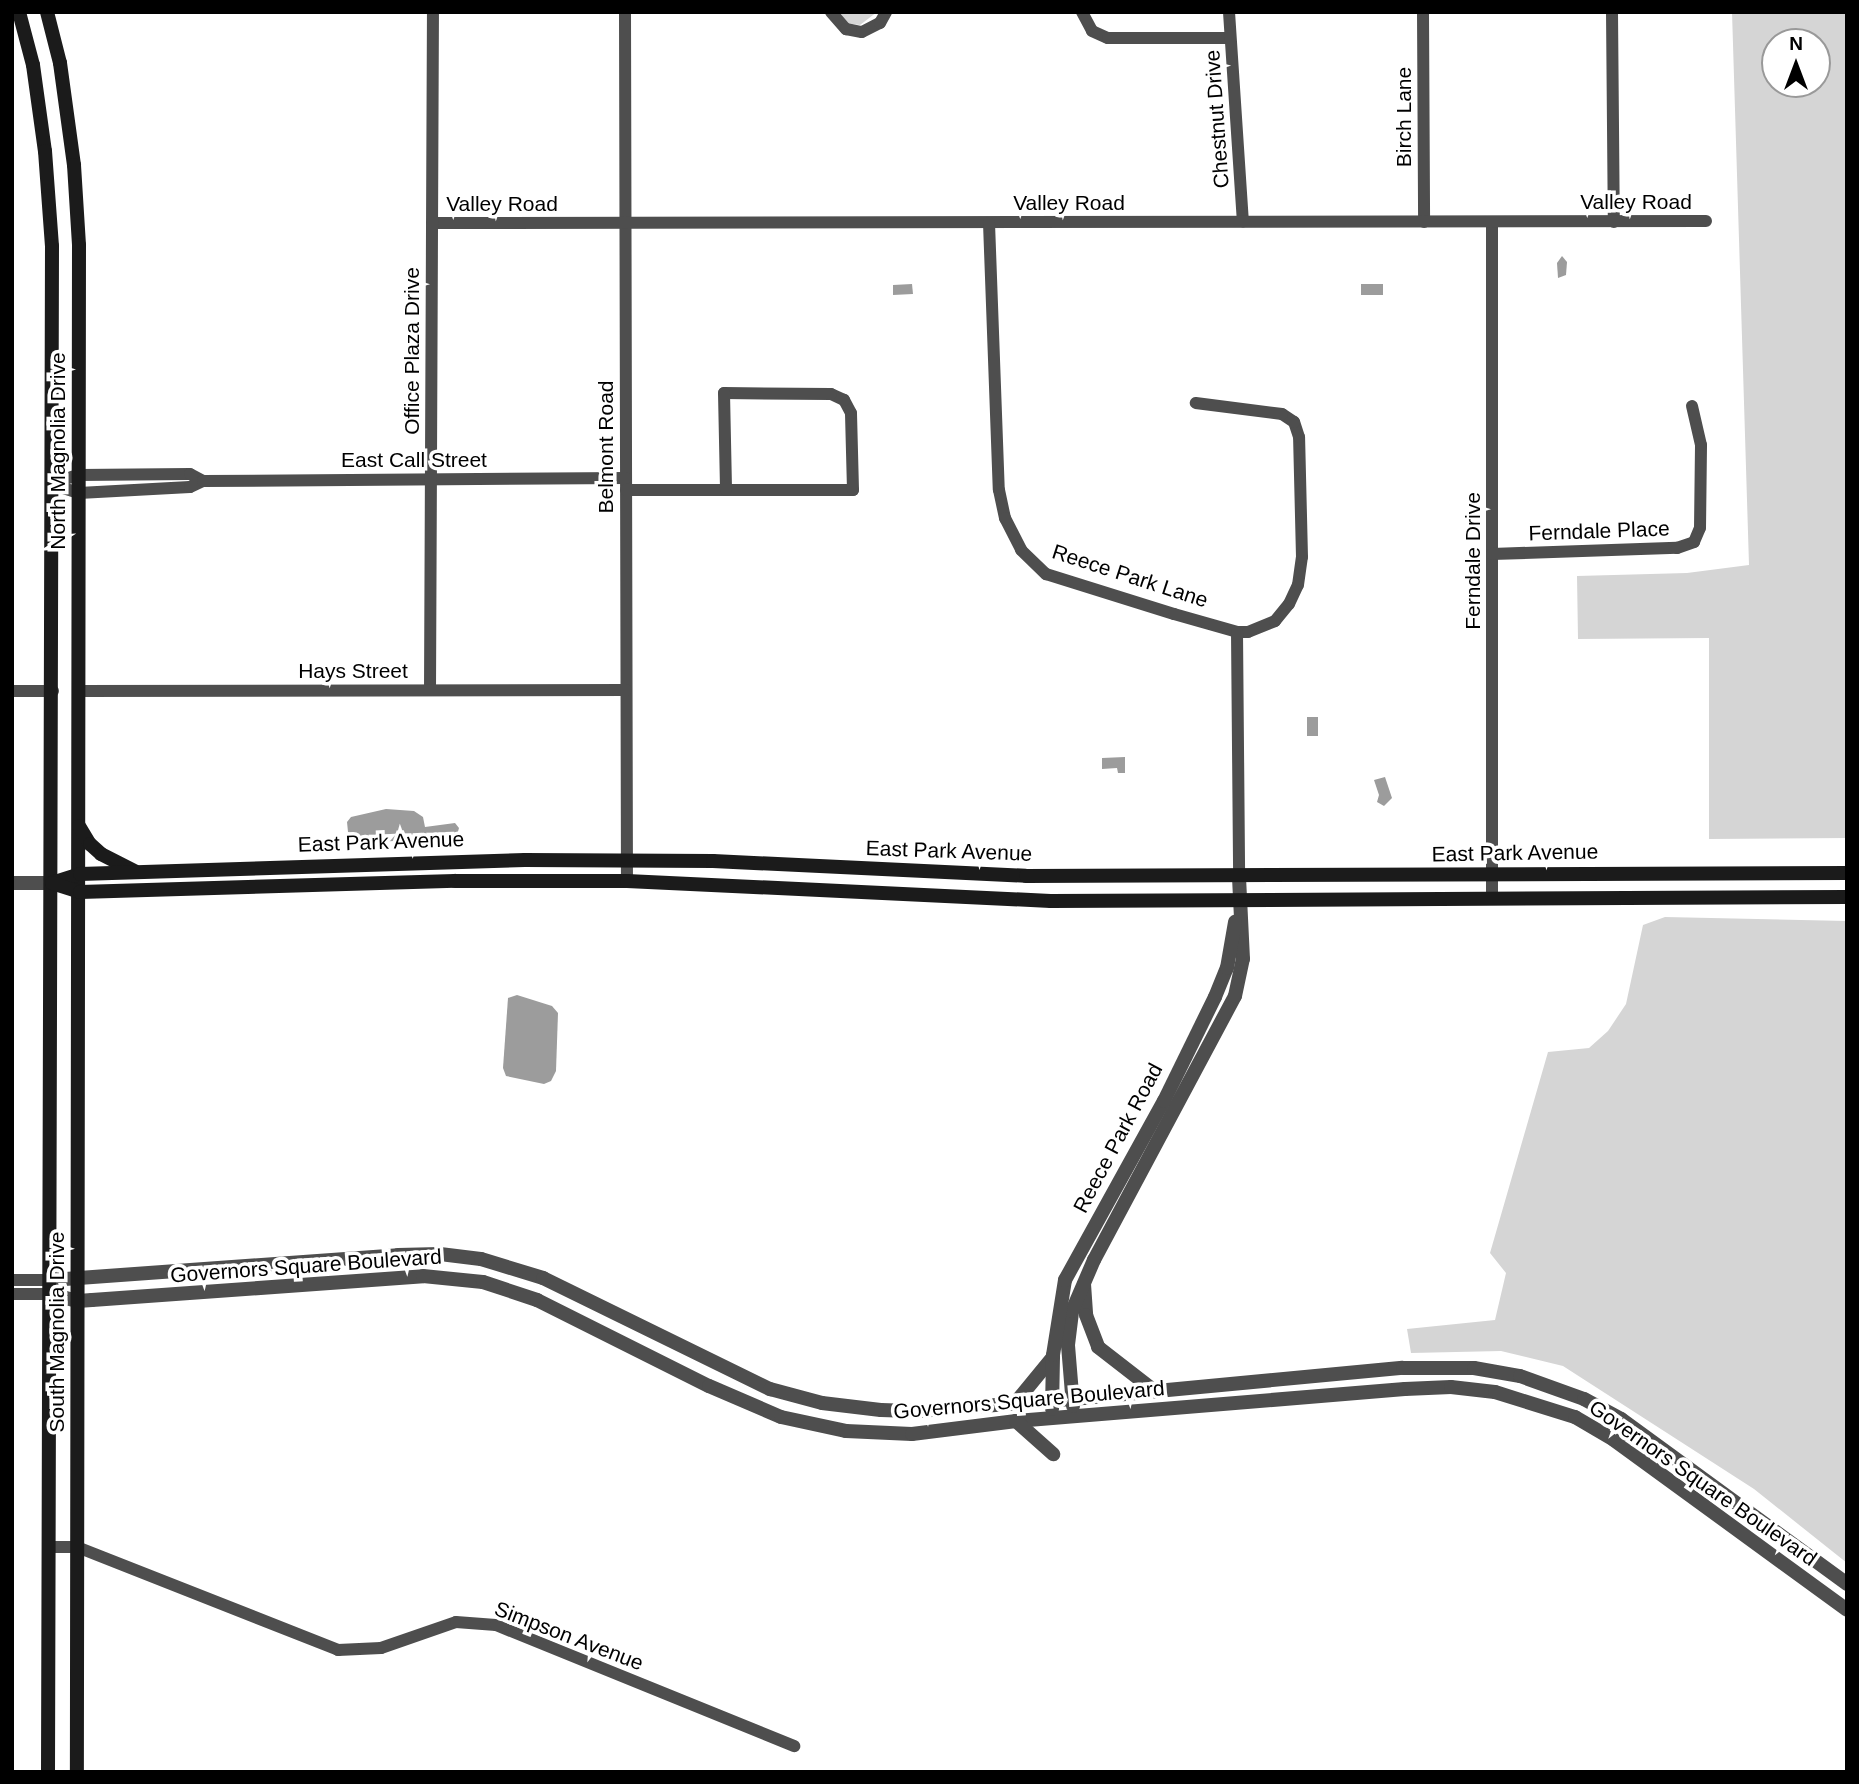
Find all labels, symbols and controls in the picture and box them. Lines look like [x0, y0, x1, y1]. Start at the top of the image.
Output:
north arrow [1761, 28, 1831, 98]
text: N [1789, 33, 1803, 54]
street label: Chestnut Drive [1200, 49, 1234, 189]
street label: Birch Lane [1391, 67, 1417, 167]
street label: Valley Road [1580, 189, 1692, 215]
street label: Valley Road [1013, 190, 1125, 216]
street label: Valley Road [446, 191, 558, 217]
street label: Office Plaza Drive [399, 267, 425, 435]
street label: North Magnolia Drive [45, 352, 71, 550]
street label: Belmont Road [593, 380, 619, 514]
street label: East Call Street [341, 447, 487, 473]
street label: Ferndale Drive [1460, 492, 1486, 630]
street label: Ferndale Place [1528, 516, 1670, 546]
street label: Reece Park Lane [1049, 539, 1211, 613]
street label: Hays Street [298, 658, 408, 684]
street label: East Park Avenue [297, 826, 465, 858]
street label: East Park Avenue [865, 835, 1033, 867]
street label: East Park Avenue [1431, 839, 1599, 867]
street label: Reece Park Road [1068, 1059, 1168, 1217]
street label: South Magnolia Drive [44, 1232, 70, 1432]
street label: Governors Square Boulevard [169, 1244, 443, 1288]
street label: Governors Square Boulevard [892, 1376, 1166, 1424]
street label: Governors Square Boulevard [1584, 1395, 1822, 1571]
street label: Simpson Avenue [491, 1596, 647, 1676]

